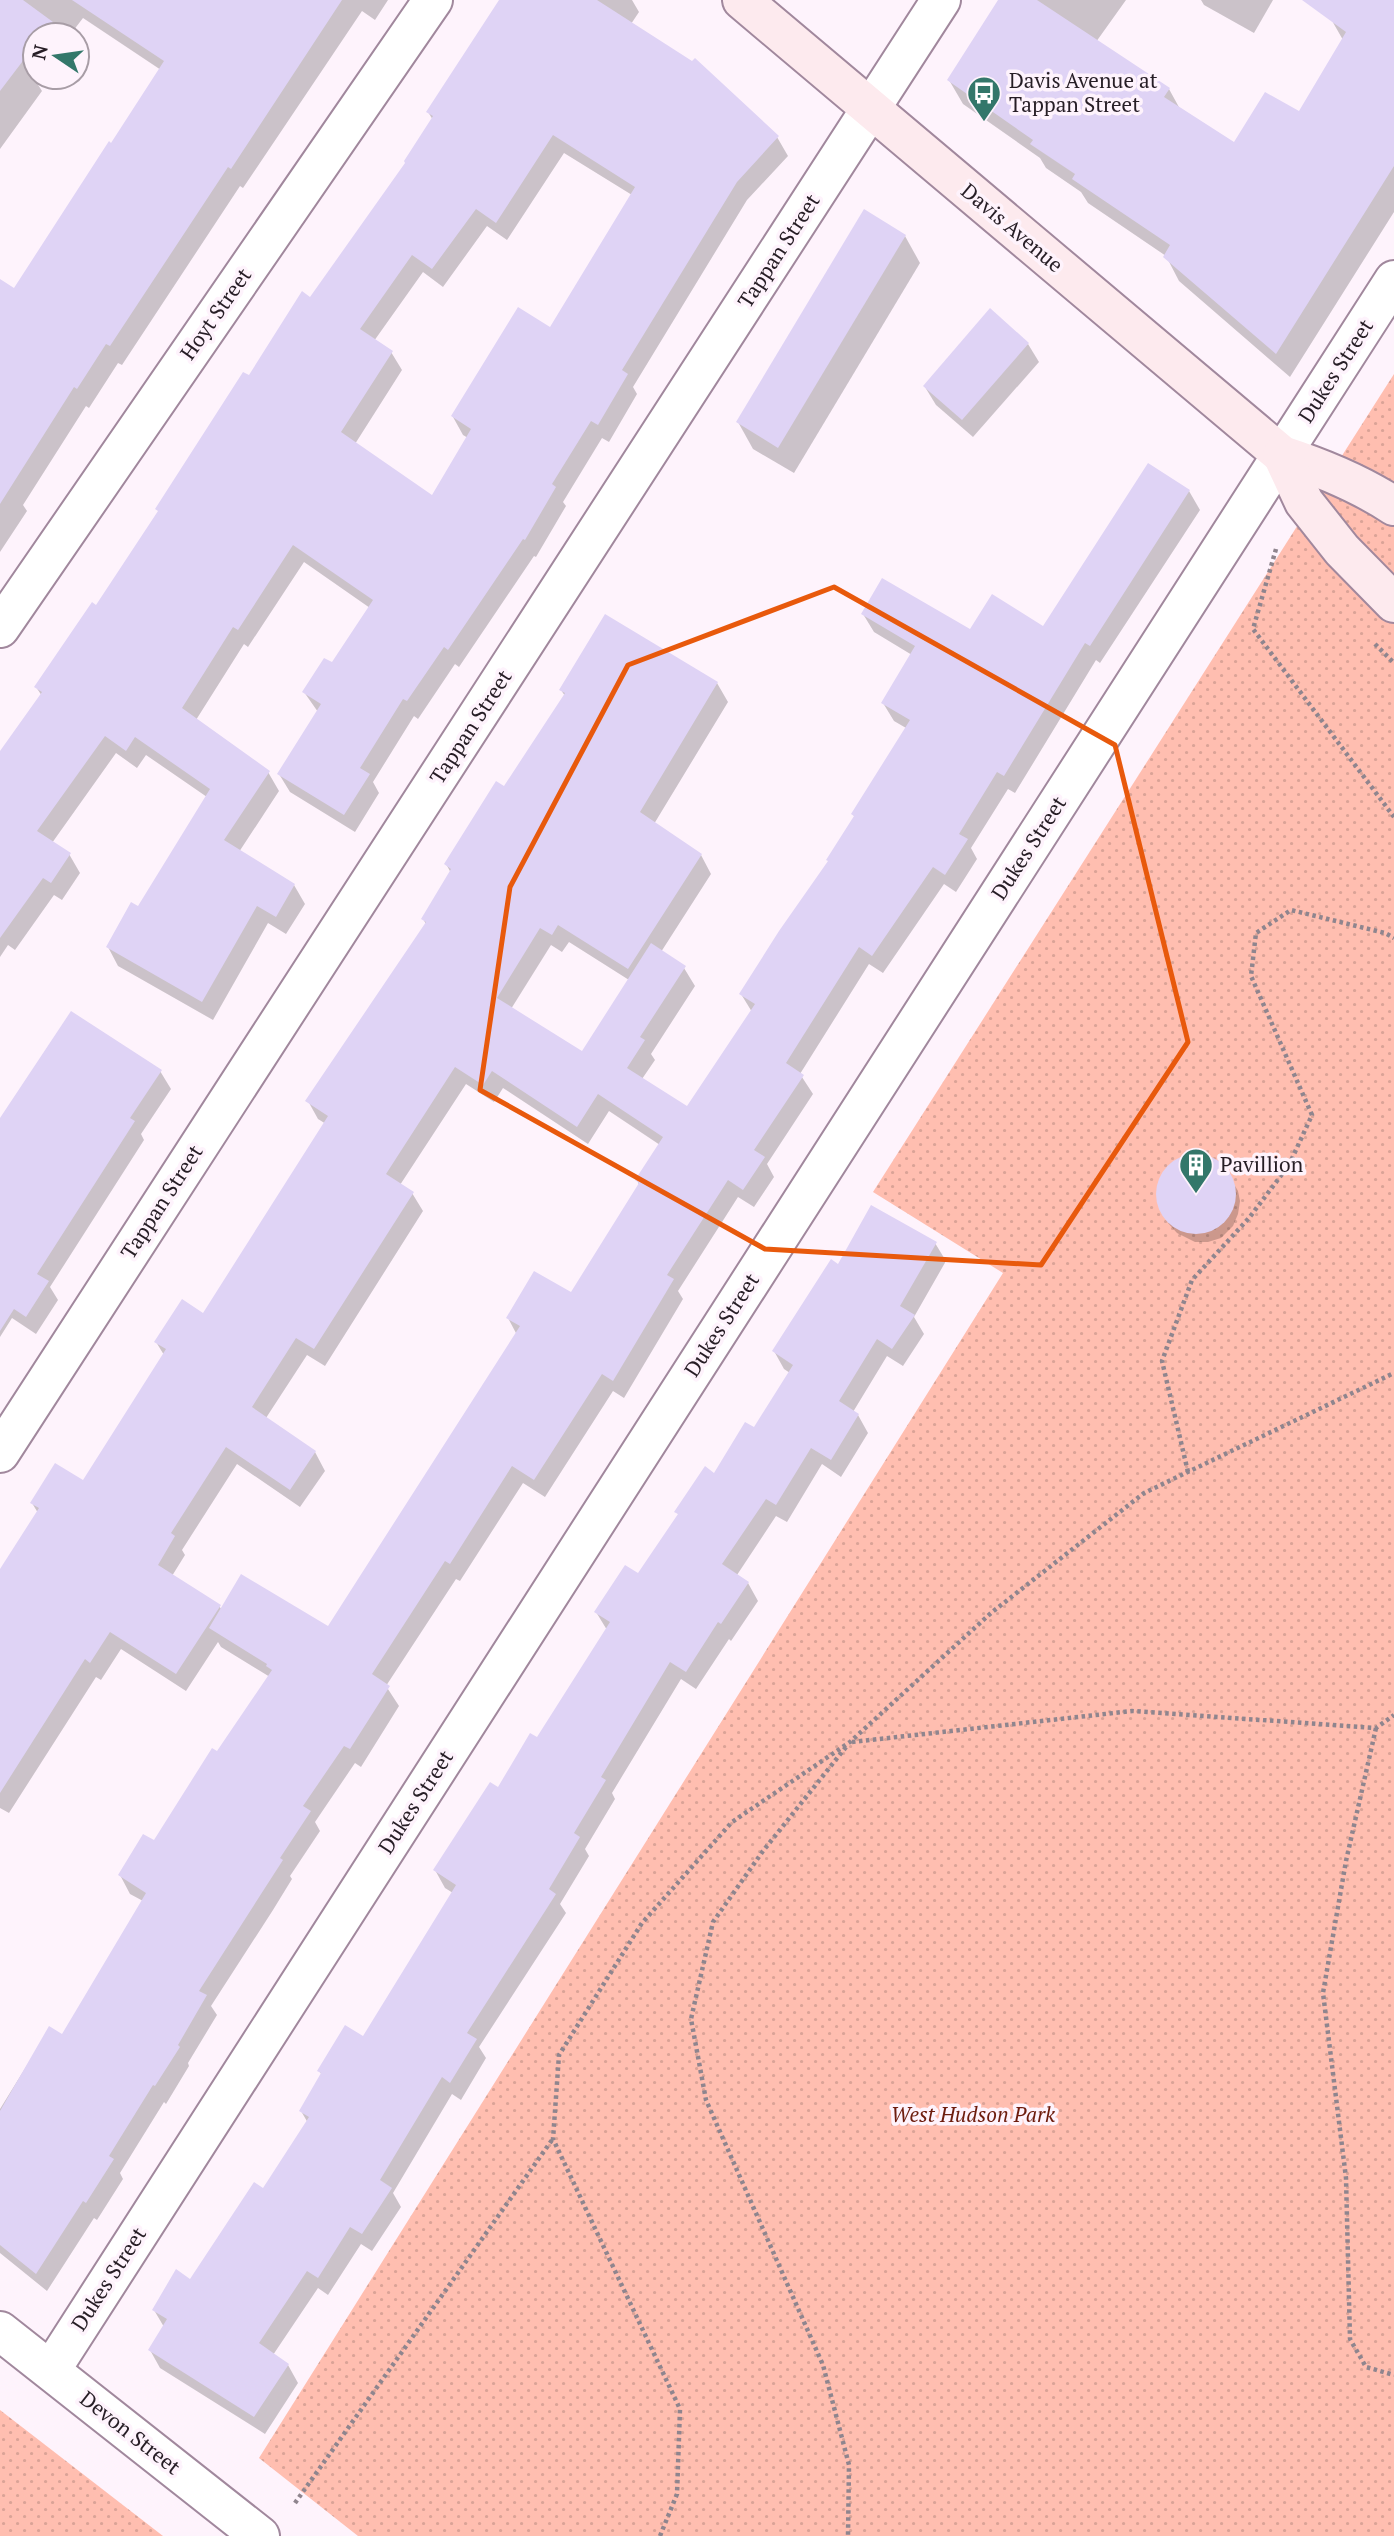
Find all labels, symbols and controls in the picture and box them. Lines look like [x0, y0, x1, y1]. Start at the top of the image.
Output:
north arrow [21, 21, 91, 91]
text: N [25, 42, 53, 62]
place label: Davis Avenue at Tappan Street [1009, 66, 1158, 118]
bus stop icon: Davis Avenue at Tappan Street [965, 74, 1003, 123]
street label: Davis Avenue [956, 176, 1070, 278]
street label: Tappan Street [731, 188, 826, 313]
street label: Hoyt Street [173, 262, 257, 365]
street label: Dukes Street [1291, 313, 1379, 428]
street label: Tappan Street [423, 664, 518, 789]
street label: Dukes Street [984, 790, 1072, 905]
street label: Tappan Street [114, 1139, 209, 1264]
building icon: Pavillion [1177, 1146, 1215, 1195]
place label: Pavillion [1220, 1150, 1304, 1178]
street label: Dukes Street [677, 1267, 765, 1382]
street label: Dukes Street [371, 1744, 459, 1859]
park label: West Hudson Park [891, 2100, 1056, 2128]
street label: Dukes Street [64, 2221, 152, 2336]
street label: Devon Street [75, 2384, 187, 2480]

